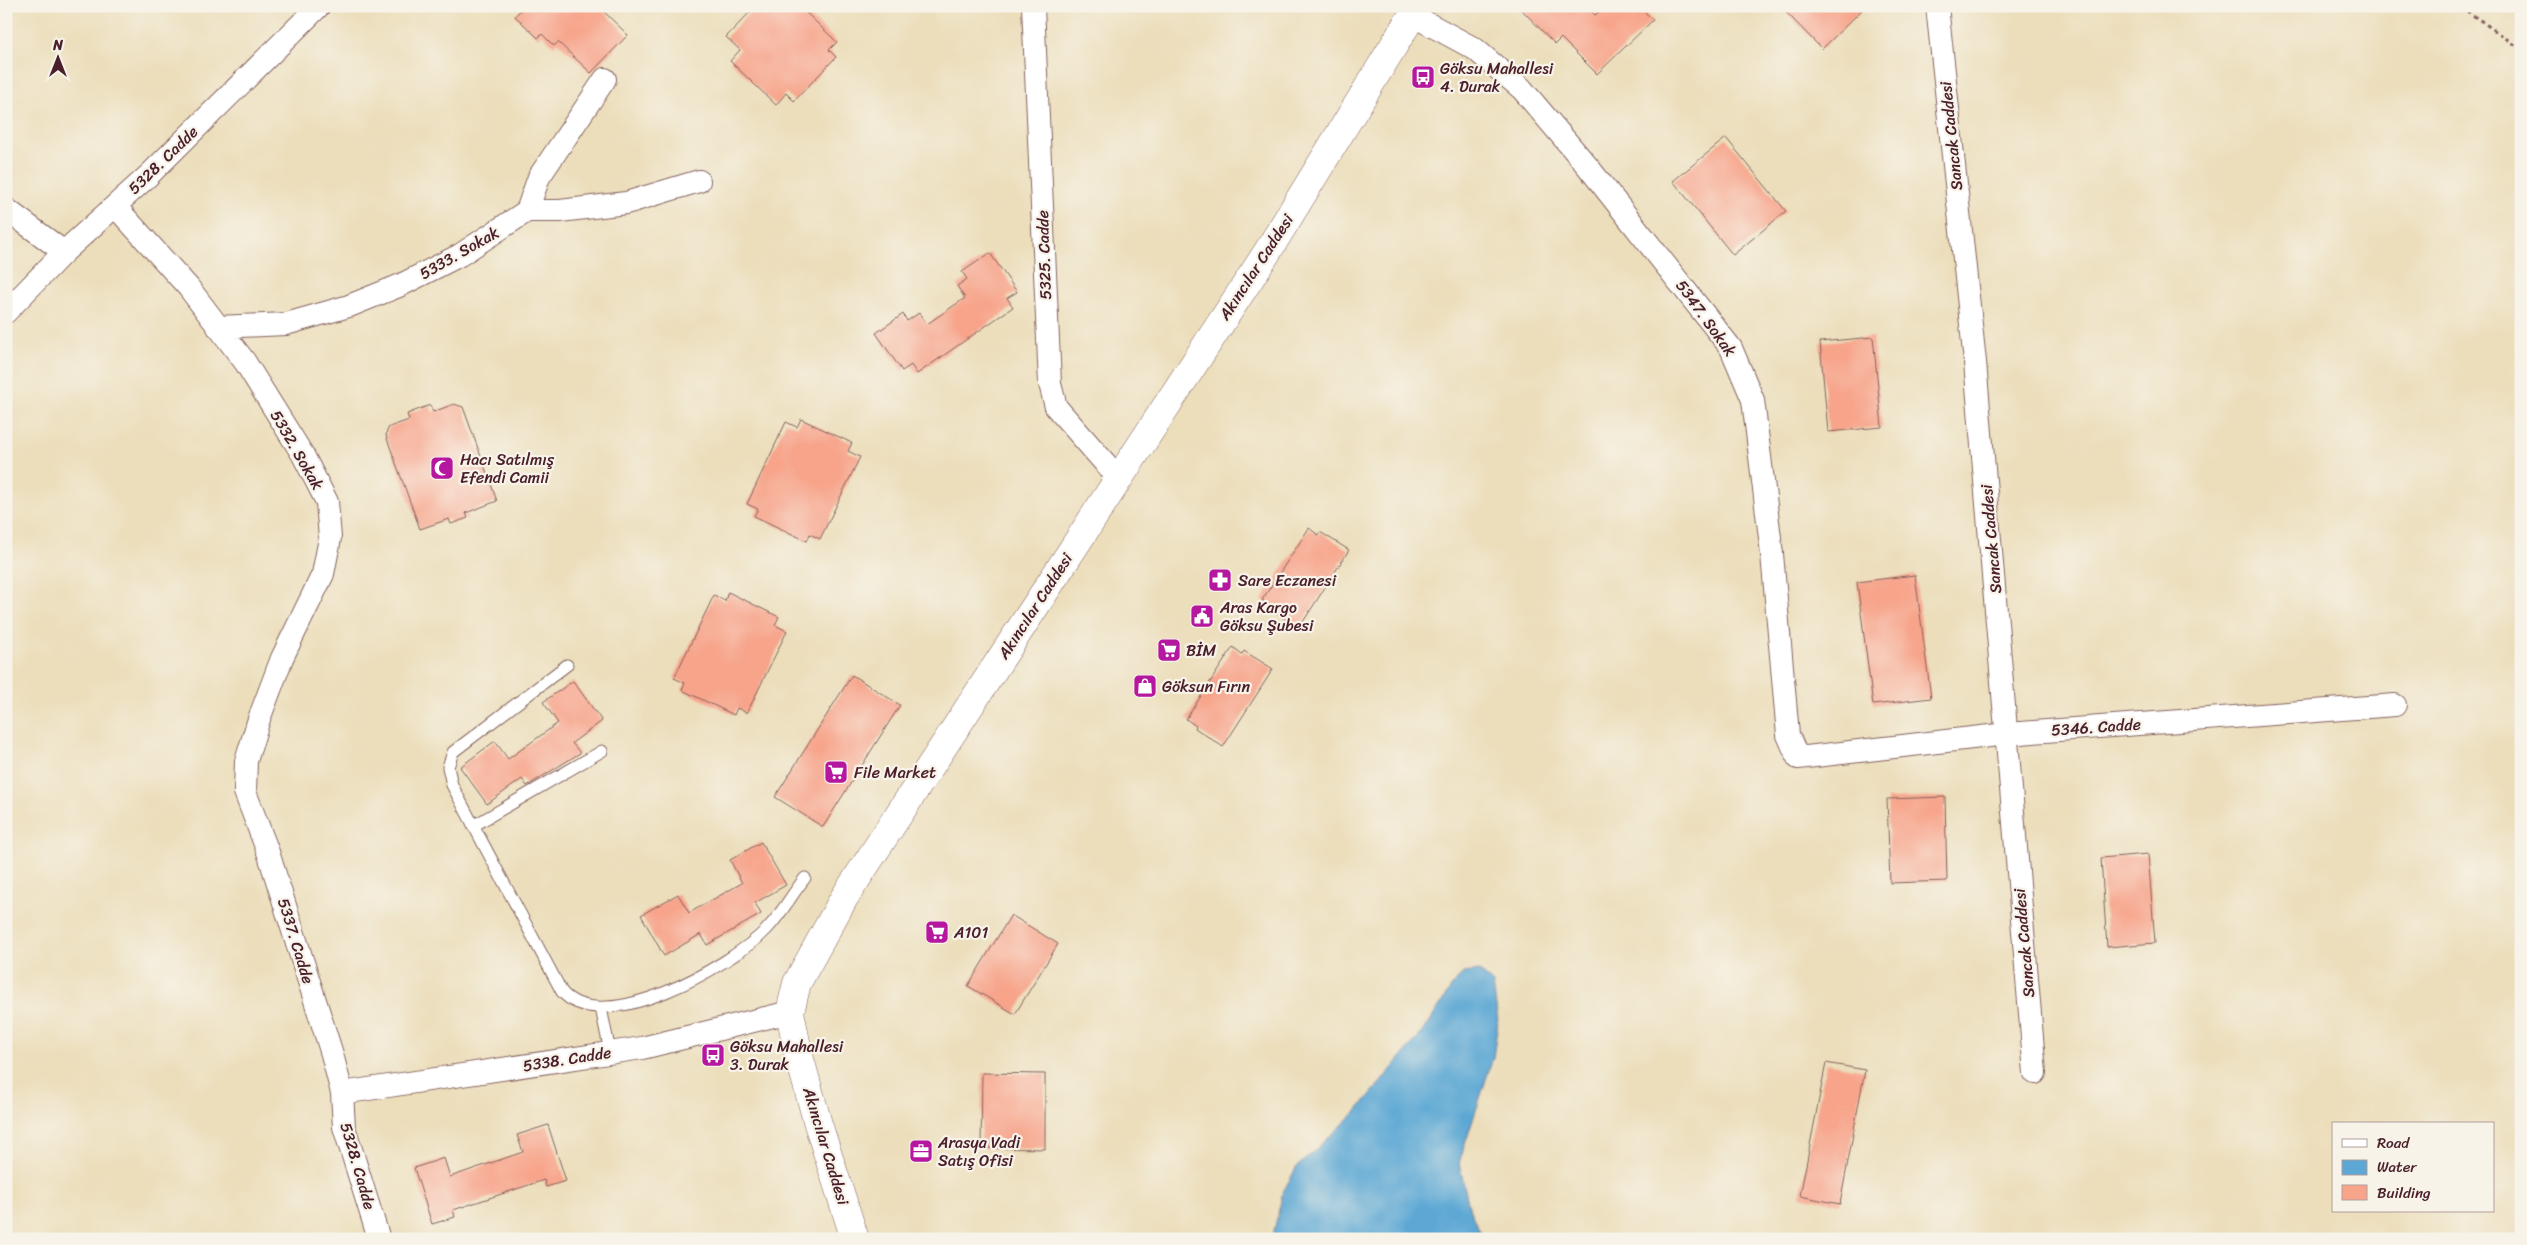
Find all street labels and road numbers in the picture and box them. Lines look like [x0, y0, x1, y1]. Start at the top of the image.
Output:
street label: Sancak Caddesi [1931, 79, 1971, 192]
street label: 5328. Cadde [121, 118, 205, 202]
street label: Akıncılar Caddesi [1210, 207, 1302, 327]
street label: 5325. Cadde [1028, 210, 1060, 300]
street label: 5333. Sokak [414, 218, 505, 288]
street label: 5347. Sokak [1668, 273, 1744, 363]
street label: 5332. Sokak [262, 404, 332, 496]
street label: Sancak Caddesi [1972, 483, 2010, 595]
street label: Akıncılar Caddesi [989, 546, 1081, 666]
street label: 5346. Cadde [2050, 709, 2142, 745]
street label: Sancak Caddesi [2005, 887, 2043, 999]
street label: 5337. Cadde [269, 894, 323, 988]
street label: 5338. Cadde [521, 1038, 613, 1080]
street label: Akıncılar Caddesi [794, 1082, 858, 1209]
street label: 5328. Cadde [332, 1119, 384, 1213]

